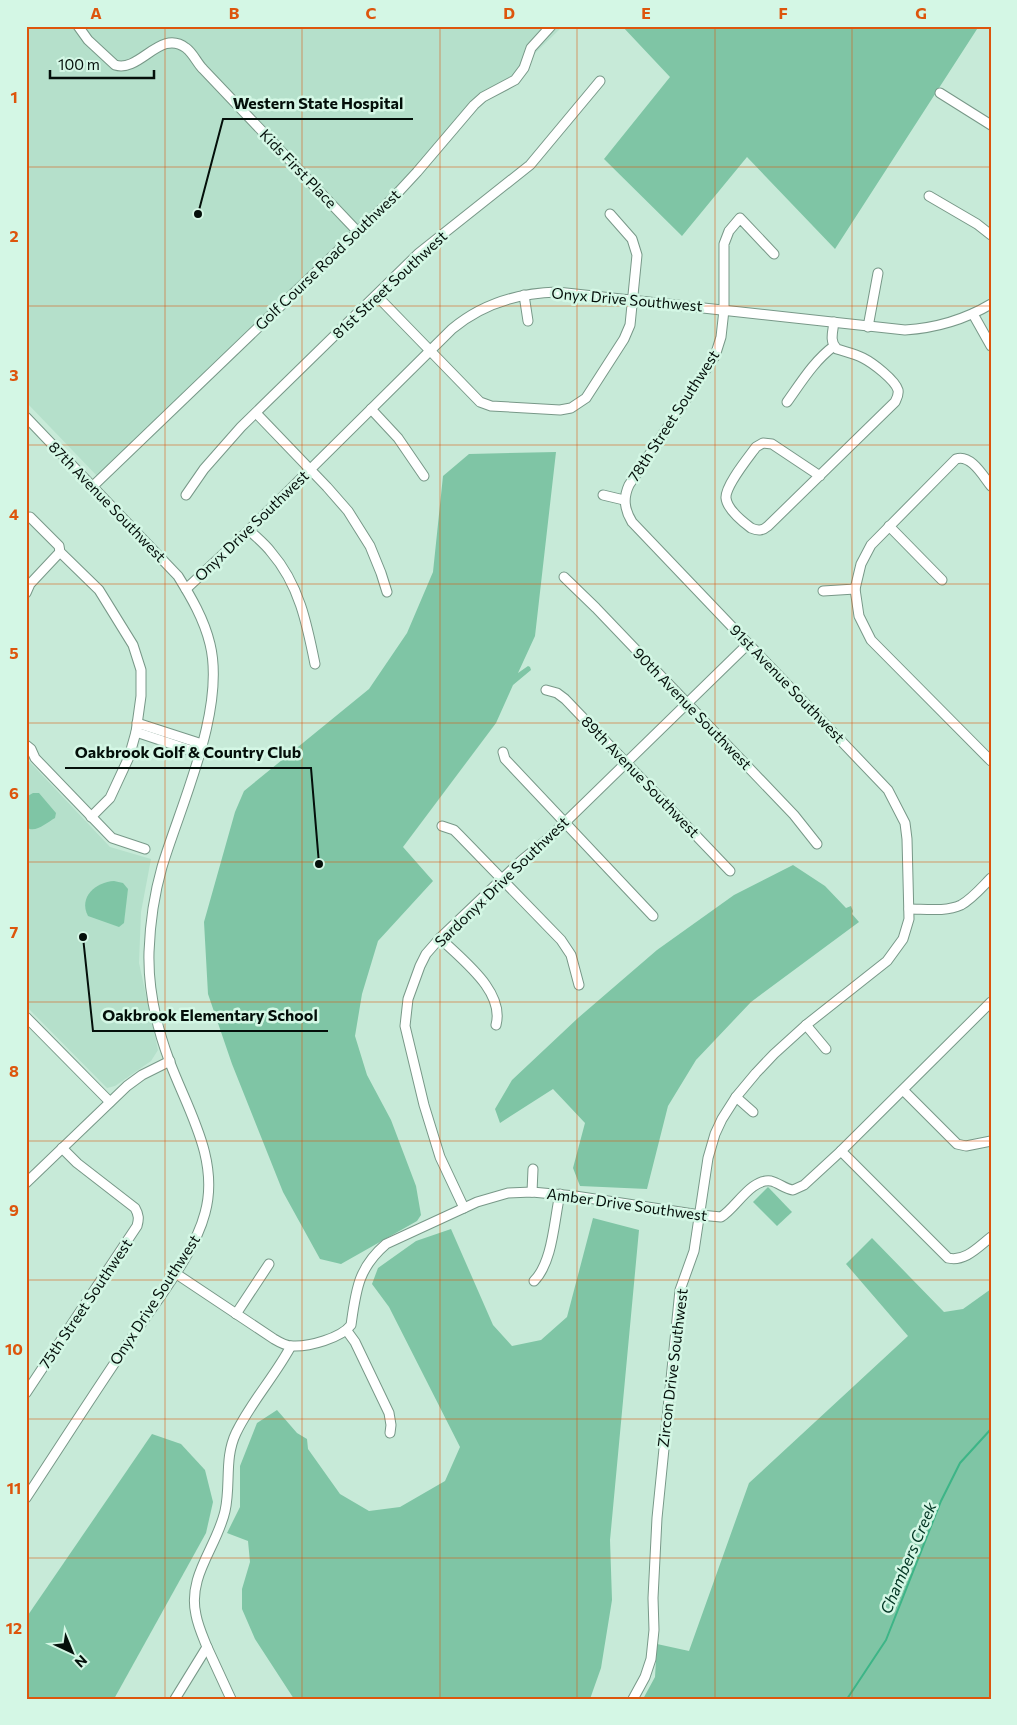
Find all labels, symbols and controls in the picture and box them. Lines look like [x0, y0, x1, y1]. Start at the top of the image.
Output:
text: A [90, 3, 102, 22]
text: B [229, 3, 240, 22]
text: C [366, 3, 377, 22]
text: D [503, 3, 515, 22]
text: E [641, 3, 651, 22]
text: F [778, 3, 788, 22]
text: G [915, 3, 927, 22]
scale bar [50, 48, 154, 80]
text: 100 m [58, 55, 100, 73]
text: 1 [10, 87, 18, 106]
callout: Western State Hospital [223, 88, 413, 119]
text: Western State Hospital [233, 93, 403, 112]
street label: Kids First Place [257, 125, 341, 212]
street label: Golf Course Road Southwest [251, 185, 404, 333]
text: 2 [9, 226, 19, 245]
street label: 81st Street Southwest [328, 227, 450, 342]
street label: Onyx Drive Southwest [551, 283, 703, 315]
street label: 78th Street Southwest [624, 346, 722, 485]
text: 3 [9, 365, 19, 384]
street label: 87th Avenue Southwest [45, 437, 170, 565]
street label: Onyx Drive Southwest [190, 466, 312, 584]
text: 4 [9, 504, 19, 523]
street label: 91st Avenue Southwest [727, 620, 849, 746]
text: 5 [9, 643, 19, 662]
street label: 90th Avenue Southwest [630, 644, 756, 773]
street label: 89th Avenue Southwest [578, 712, 703, 841]
callout: Oakbrook Golf & Country Club [65, 737, 311, 768]
text: Oakbrook Golf & Country Club [75, 742, 301, 761]
text: 6 [9, 783, 19, 802]
street label: Sardonyx Drive Southwest [431, 812, 572, 950]
text: 7 [10, 922, 19, 941]
callout: Oakbrook Elementary School [93, 1000, 328, 1031]
text: Oakbrook Elementary School [102, 1005, 318, 1024]
text: 8 [9, 1061, 19, 1080]
street label: Amber Drive Southwest [546, 1184, 708, 1224]
text: 9 [9, 1200, 19, 1219]
street label: Onyx Drive Southwest [105, 1231, 203, 1368]
street label: 75th Street Southwest [35, 1235, 135, 1372]
street label: Zircon Drive Southwest [653, 1287, 691, 1448]
text: 10 [5, 1339, 23, 1358]
text: 11 [7, 1478, 21, 1497]
water label: Chambers Creek [875, 1499, 940, 1616]
text: 12 [6, 1618, 22, 1637]
north arrow [48, 1628, 98, 1678]
text: N [72, 1652, 91, 1671]

